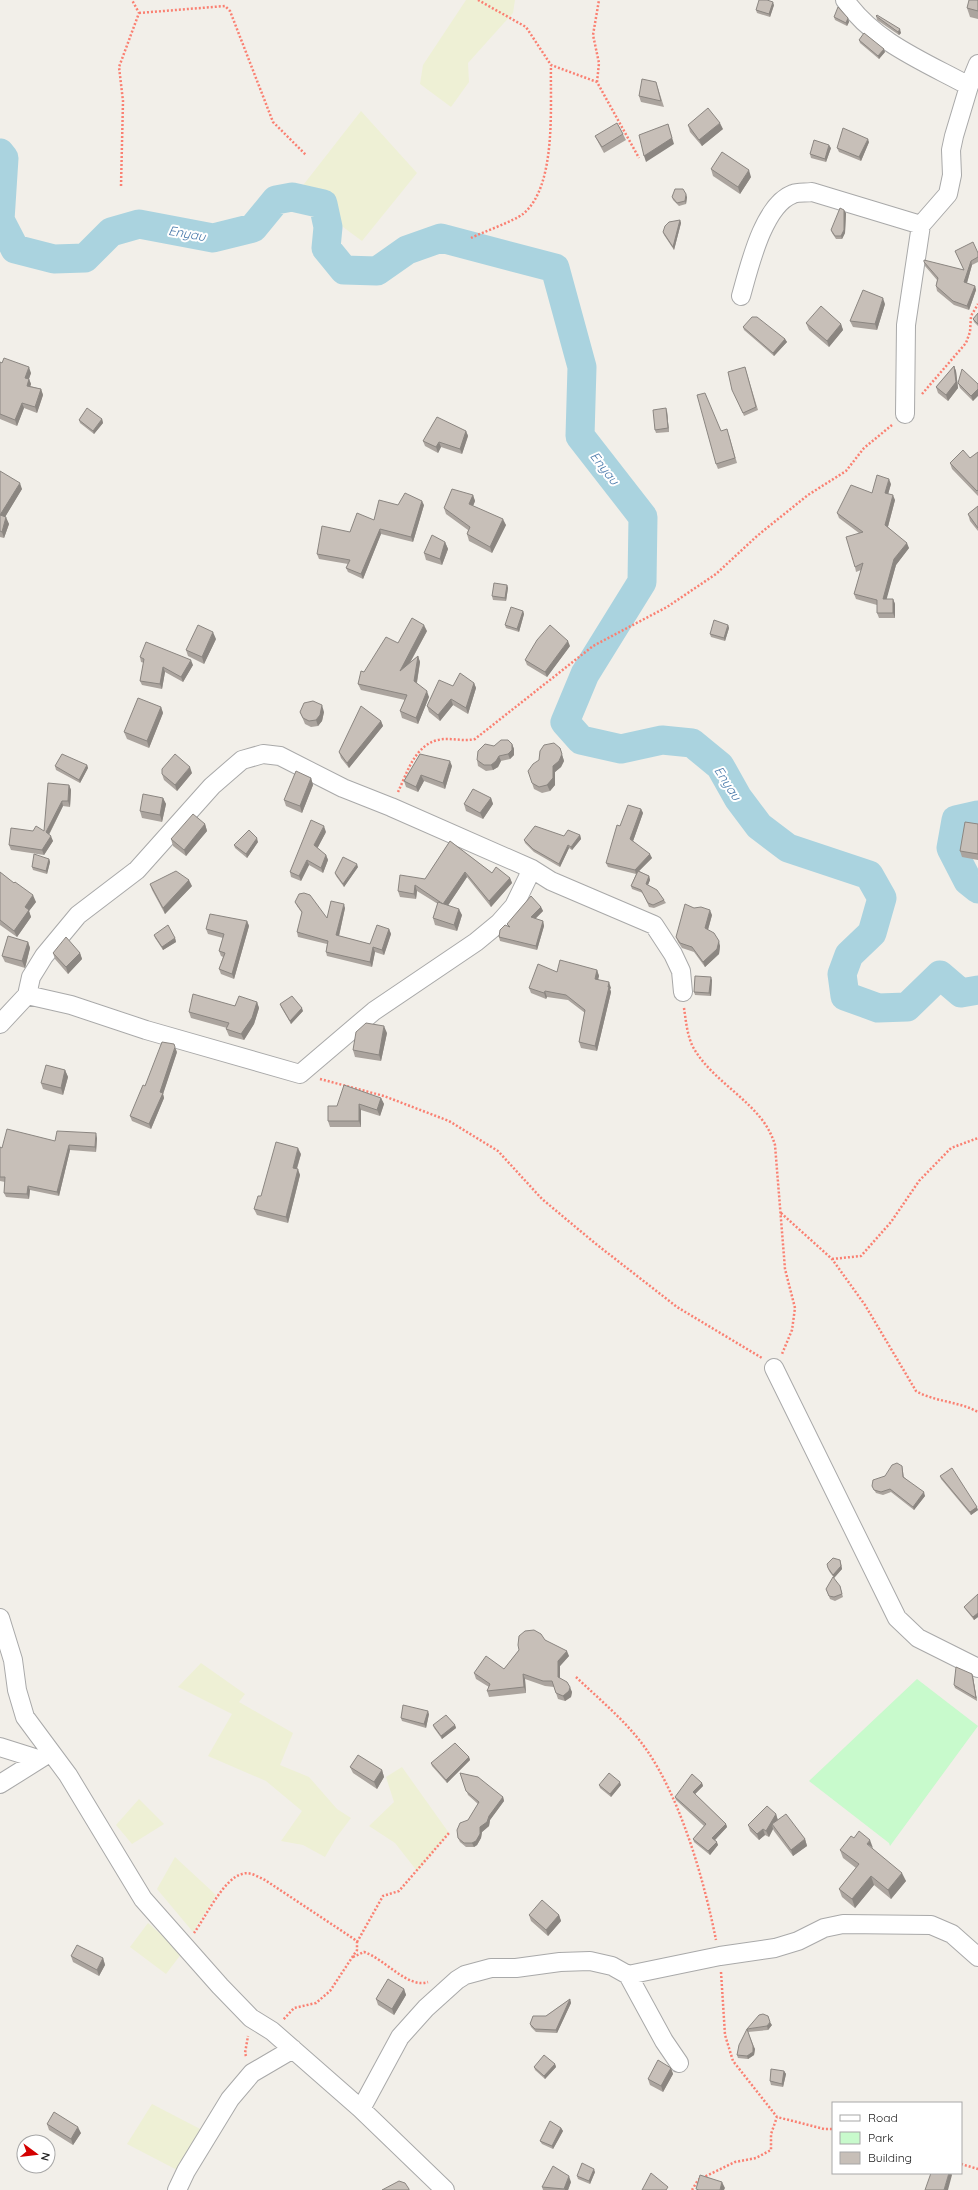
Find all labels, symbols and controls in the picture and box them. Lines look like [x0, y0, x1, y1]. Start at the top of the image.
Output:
water label: Enyau [167, 222, 207, 244]
water label: Enyau [587, 448, 623, 488]
water label: Enyau [711, 763, 745, 804]
legend [832, 2102, 962, 2174]
text: Road [868, 2110, 898, 2125]
text: Park [868, 2130, 893, 2145]
north arrow [16, 2134, 56, 2174]
text: Building [868, 2150, 912, 2165]
text: N [38, 2151, 53, 2162]

